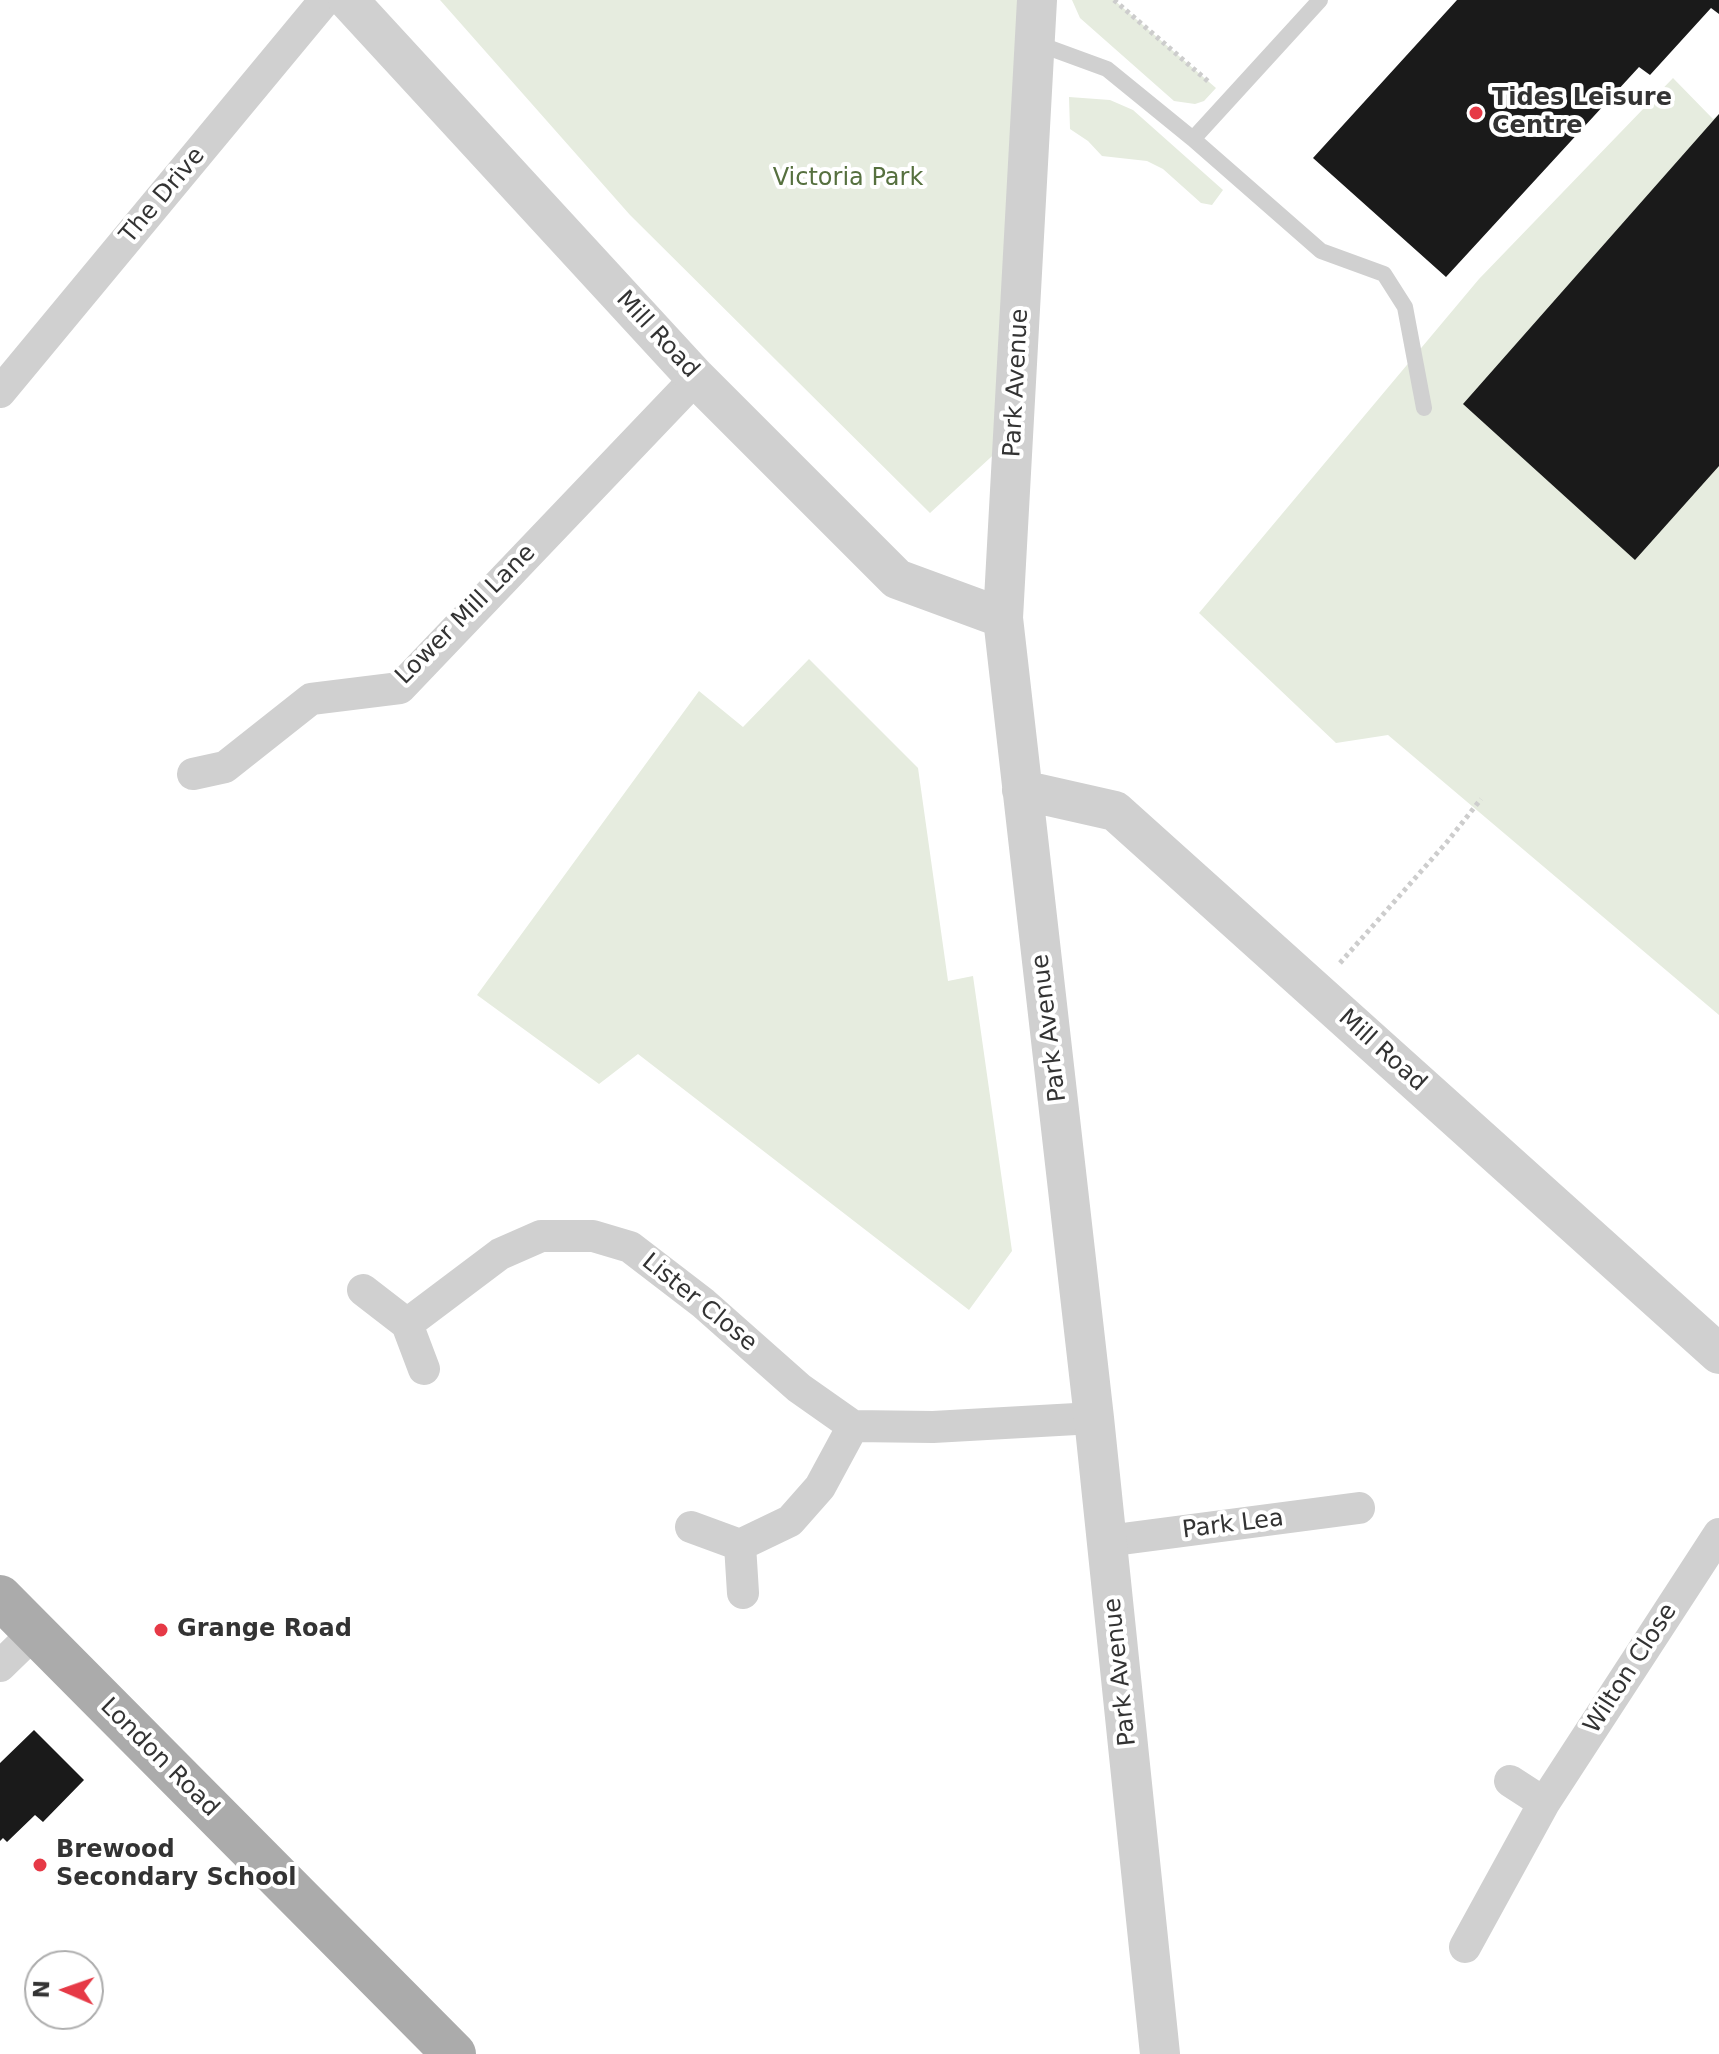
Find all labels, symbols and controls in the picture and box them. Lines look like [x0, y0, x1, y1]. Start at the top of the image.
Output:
place label: Tides Leisure Centre [1492, 85, 1672, 141]
marker: Tides Leisure Centre [1467, 104, 1485, 122]
street label: The Drive [115, 142, 211, 250]
park label: Victoria Park [773, 165, 923, 193]
street label: Mill Road [609, 285, 705, 385]
street label: Park Avenue [999, 308, 1035, 458]
street label: Lower Mill Lane [390, 539, 542, 691]
street label: Park Avenue [1027, 952, 1073, 1104]
street label: Mill Road [1332, 1004, 1432, 1098]
street label: Lister Close [636, 1248, 762, 1358]
street label: Park Lea [1181, 1504, 1285, 1546]
street label: Park Avenue [1099, 1597, 1143, 1747]
street label: Wilton Close [1578, 1599, 1684, 1739]
place label: Grange Road [177, 1616, 352, 1644]
marker: Grange Road [152, 1621, 170, 1639]
street label: London Road [94, 1693, 224, 1823]
place label: Brewood Secondary School [56, 1837, 296, 1893]
marker: Brewood Secondary School [31, 1856, 49, 1874]
north arrow [24, 1950, 104, 2030]
text: N [29, 1980, 54, 1999]

